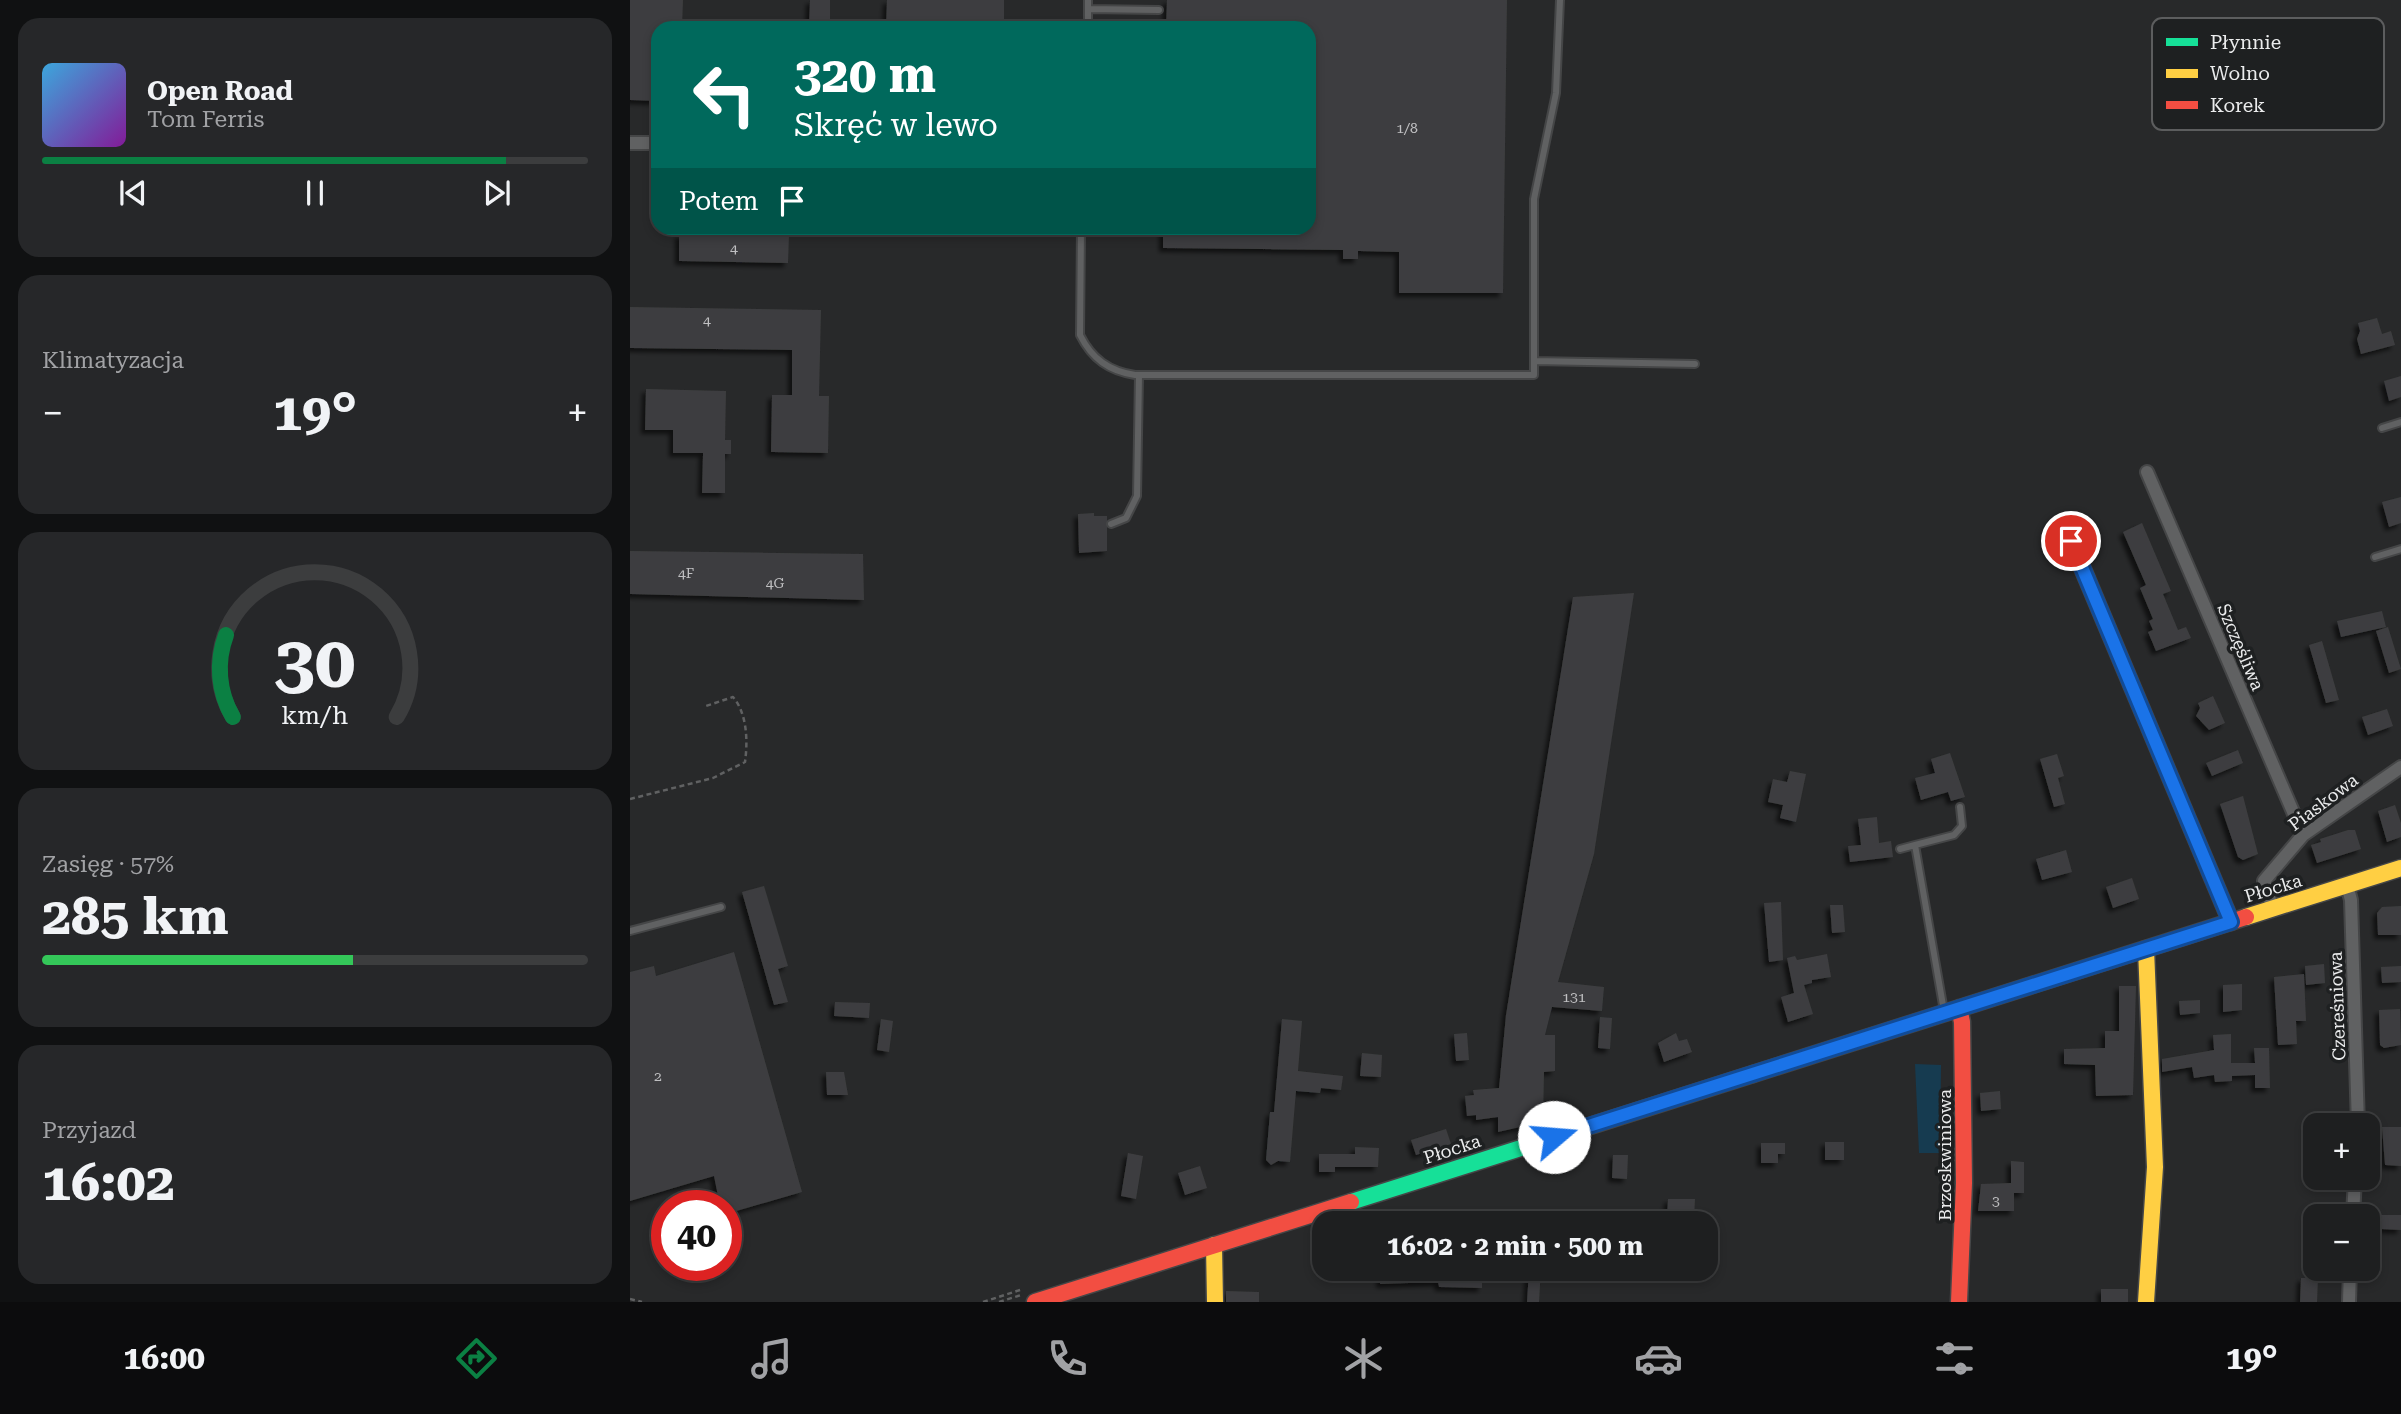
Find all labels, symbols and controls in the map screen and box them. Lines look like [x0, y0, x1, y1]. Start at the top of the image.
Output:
legend [2152, 18, 2384, 130]
text: Płynnie [2210, 31, 2281, 54]
text: 320 m [794, 47, 936, 104]
icon: left [679, 49, 770, 140]
text: Wolno [2210, 62, 2270, 85]
text: Open Road [147, 76, 293, 106]
text: Korek [2210, 94, 2265, 117]
text: Tom Ferris [147, 106, 264, 133]
text: Skręć w lewo [794, 106, 998, 144]
house number: 1/8 [1396, 120, 1418, 136]
icon: previous [114, 174, 152, 212]
icon: pause [296, 174, 334, 212]
icon: next [478, 174, 516, 212]
icon: arrive [773, 182, 811, 220]
text: Potem [679, 186, 759, 216]
house number: 4 [730, 240, 738, 256]
house number: 4 [703, 312, 711, 328]
text: Klimatyzacja [42, 347, 184, 374]
text: 19° [273, 382, 357, 443]
text: − [42, 391, 63, 435]
text: + [567, 391, 588, 435]
pin [2041, 511, 2101, 571]
icon: arrive [2052, 522, 2090, 560]
house number: 4F [678, 565, 694, 581]
house number: 4G [766, 575, 785, 591]
street label: Szczęśliwa [2213, 600, 2269, 694]
text: 30 [274, 620, 356, 705]
text: km/h [282, 701, 348, 730]
street label: Piaskowa [2284, 769, 2362, 835]
text: Zasięg · 57% [42, 851, 174, 878]
street label: Płocka [2242, 869, 2304, 907]
text: 285 km [42, 886, 229, 947]
street label: Czereśniowa [2325, 951, 2349, 1061]
house number: 131 [1562, 989, 1586, 1005]
house number: 2 [654, 1068, 662, 1084]
street label: Brzoskwiniowa [1934, 1089, 1955, 1221]
position arrow [1517, 1100, 1591, 1174]
map controls [2303, 1113, 2380, 1281]
button: + [2303, 1113, 2380, 1190]
text: Przyjazd [42, 1117, 136, 1144]
street label: Płocka [1421, 1130, 1483, 1168]
text: 16:02 [42, 1152, 175, 1213]
speed limit sign: 40 [651, 1190, 742, 1281]
house number: 3 [1992, 1193, 2000, 1209]
button: − [2303, 1204, 2380, 1281]
text: 16:02 · 2 min · 500 m [1387, 1231, 1643, 1261]
icon: directions [452, 1334, 501, 1383]
icon: music [747, 1334, 796, 1383]
icon: phone [1043, 1334, 1092, 1383]
icon: climate [1339, 1334, 1388, 1383]
icon: car [1634, 1334, 1683, 1383]
icon: filters [1930, 1334, 1979, 1383]
text: 16:00 [123, 1339, 205, 1377]
text: 19° [2226, 1339, 2278, 1377]

